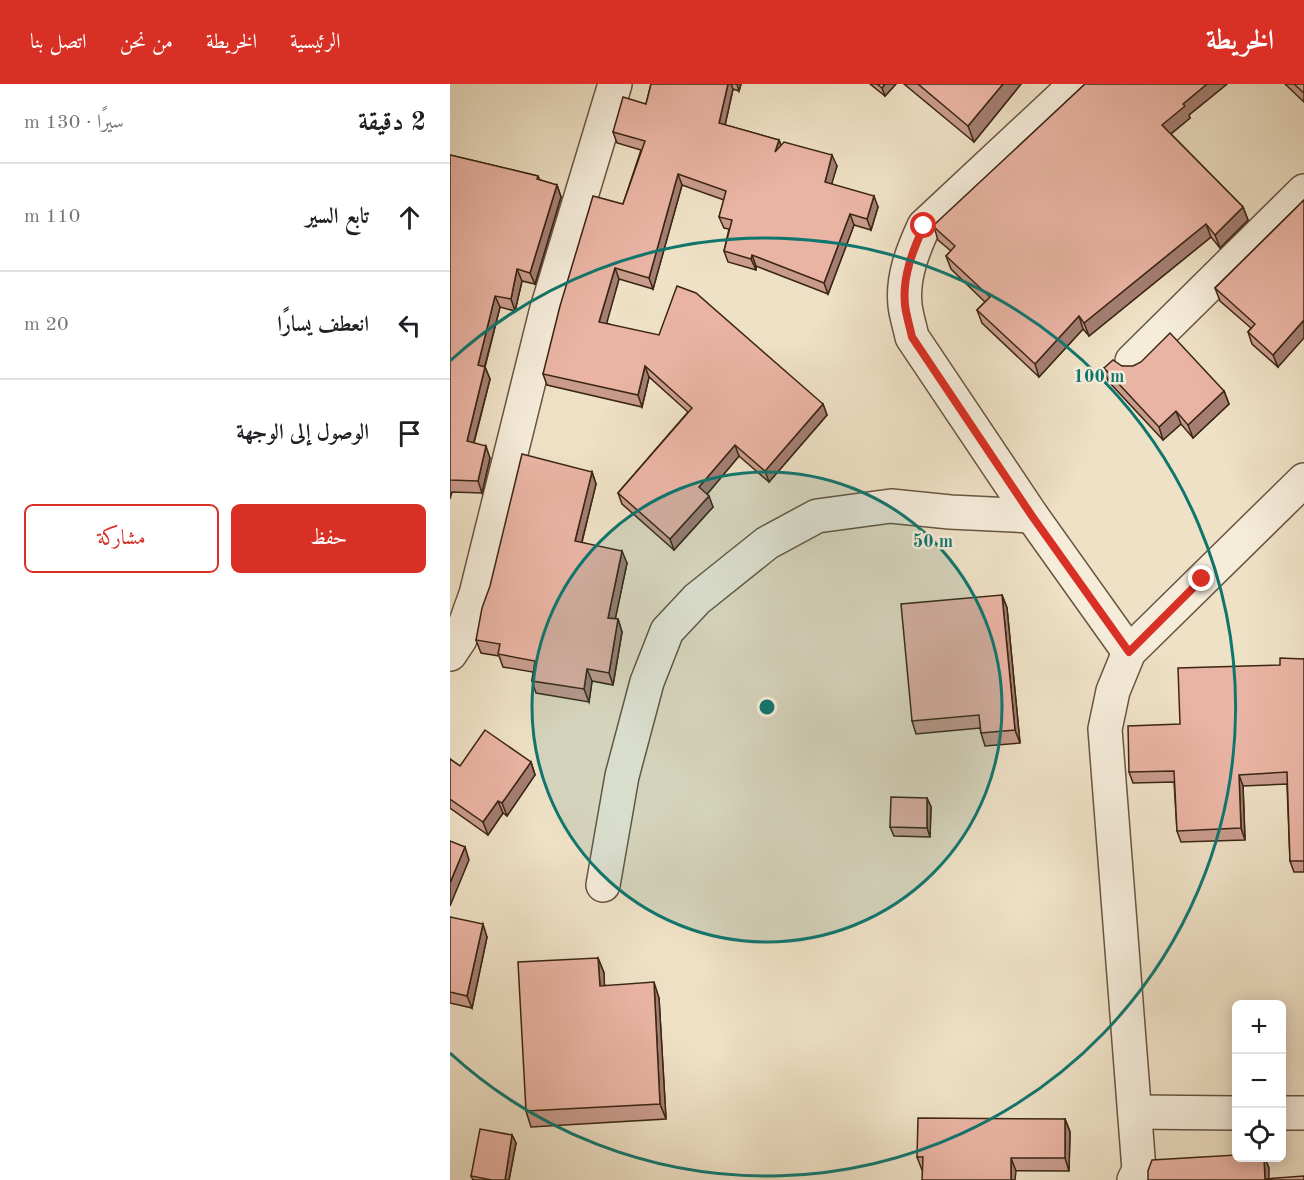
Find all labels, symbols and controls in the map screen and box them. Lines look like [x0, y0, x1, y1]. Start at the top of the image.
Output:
text: الخريطة [1206, 28, 1274, 56]
text: اتصل بنا [30, 32, 87, 53]
text: من نحن [120, 32, 173, 53]
text: الخريطة [206, 32, 257, 53]
text: الرئيسية [290, 32, 341, 53]
text: 2 دقيقة [358, 110, 426, 136]
text: سيرًا · 130 m [24, 113, 124, 133]
icon: ahead [393, 201, 426, 234]
text: تابع السير [305, 206, 369, 228]
text: 110 m [24, 207, 80, 227]
route start [910, 212, 936, 238]
icon: left [393, 309, 426, 342]
text: انعطف يسارًا [277, 314, 369, 336]
text: 20 m [24, 315, 69, 335]
text: 100 m [1074, 368, 1124, 386]
icon: arrive [393, 417, 426, 450]
text: الوصول إلى الوجهة [236, 422, 369, 444]
button: مشاركة [24, 504, 219, 573]
button: حفظ [231, 504, 426, 573]
text: 50 m [913, 533, 953, 551]
route end [1188, 565, 1214, 591]
centre of rings [757, 697, 777, 717]
map controls [1232, 1000, 1286, 1162]
button: + [1232, 1000, 1286, 1054]
button: − [1232, 1054, 1286, 1108]
button: locate [1232, 1108, 1286, 1162]

